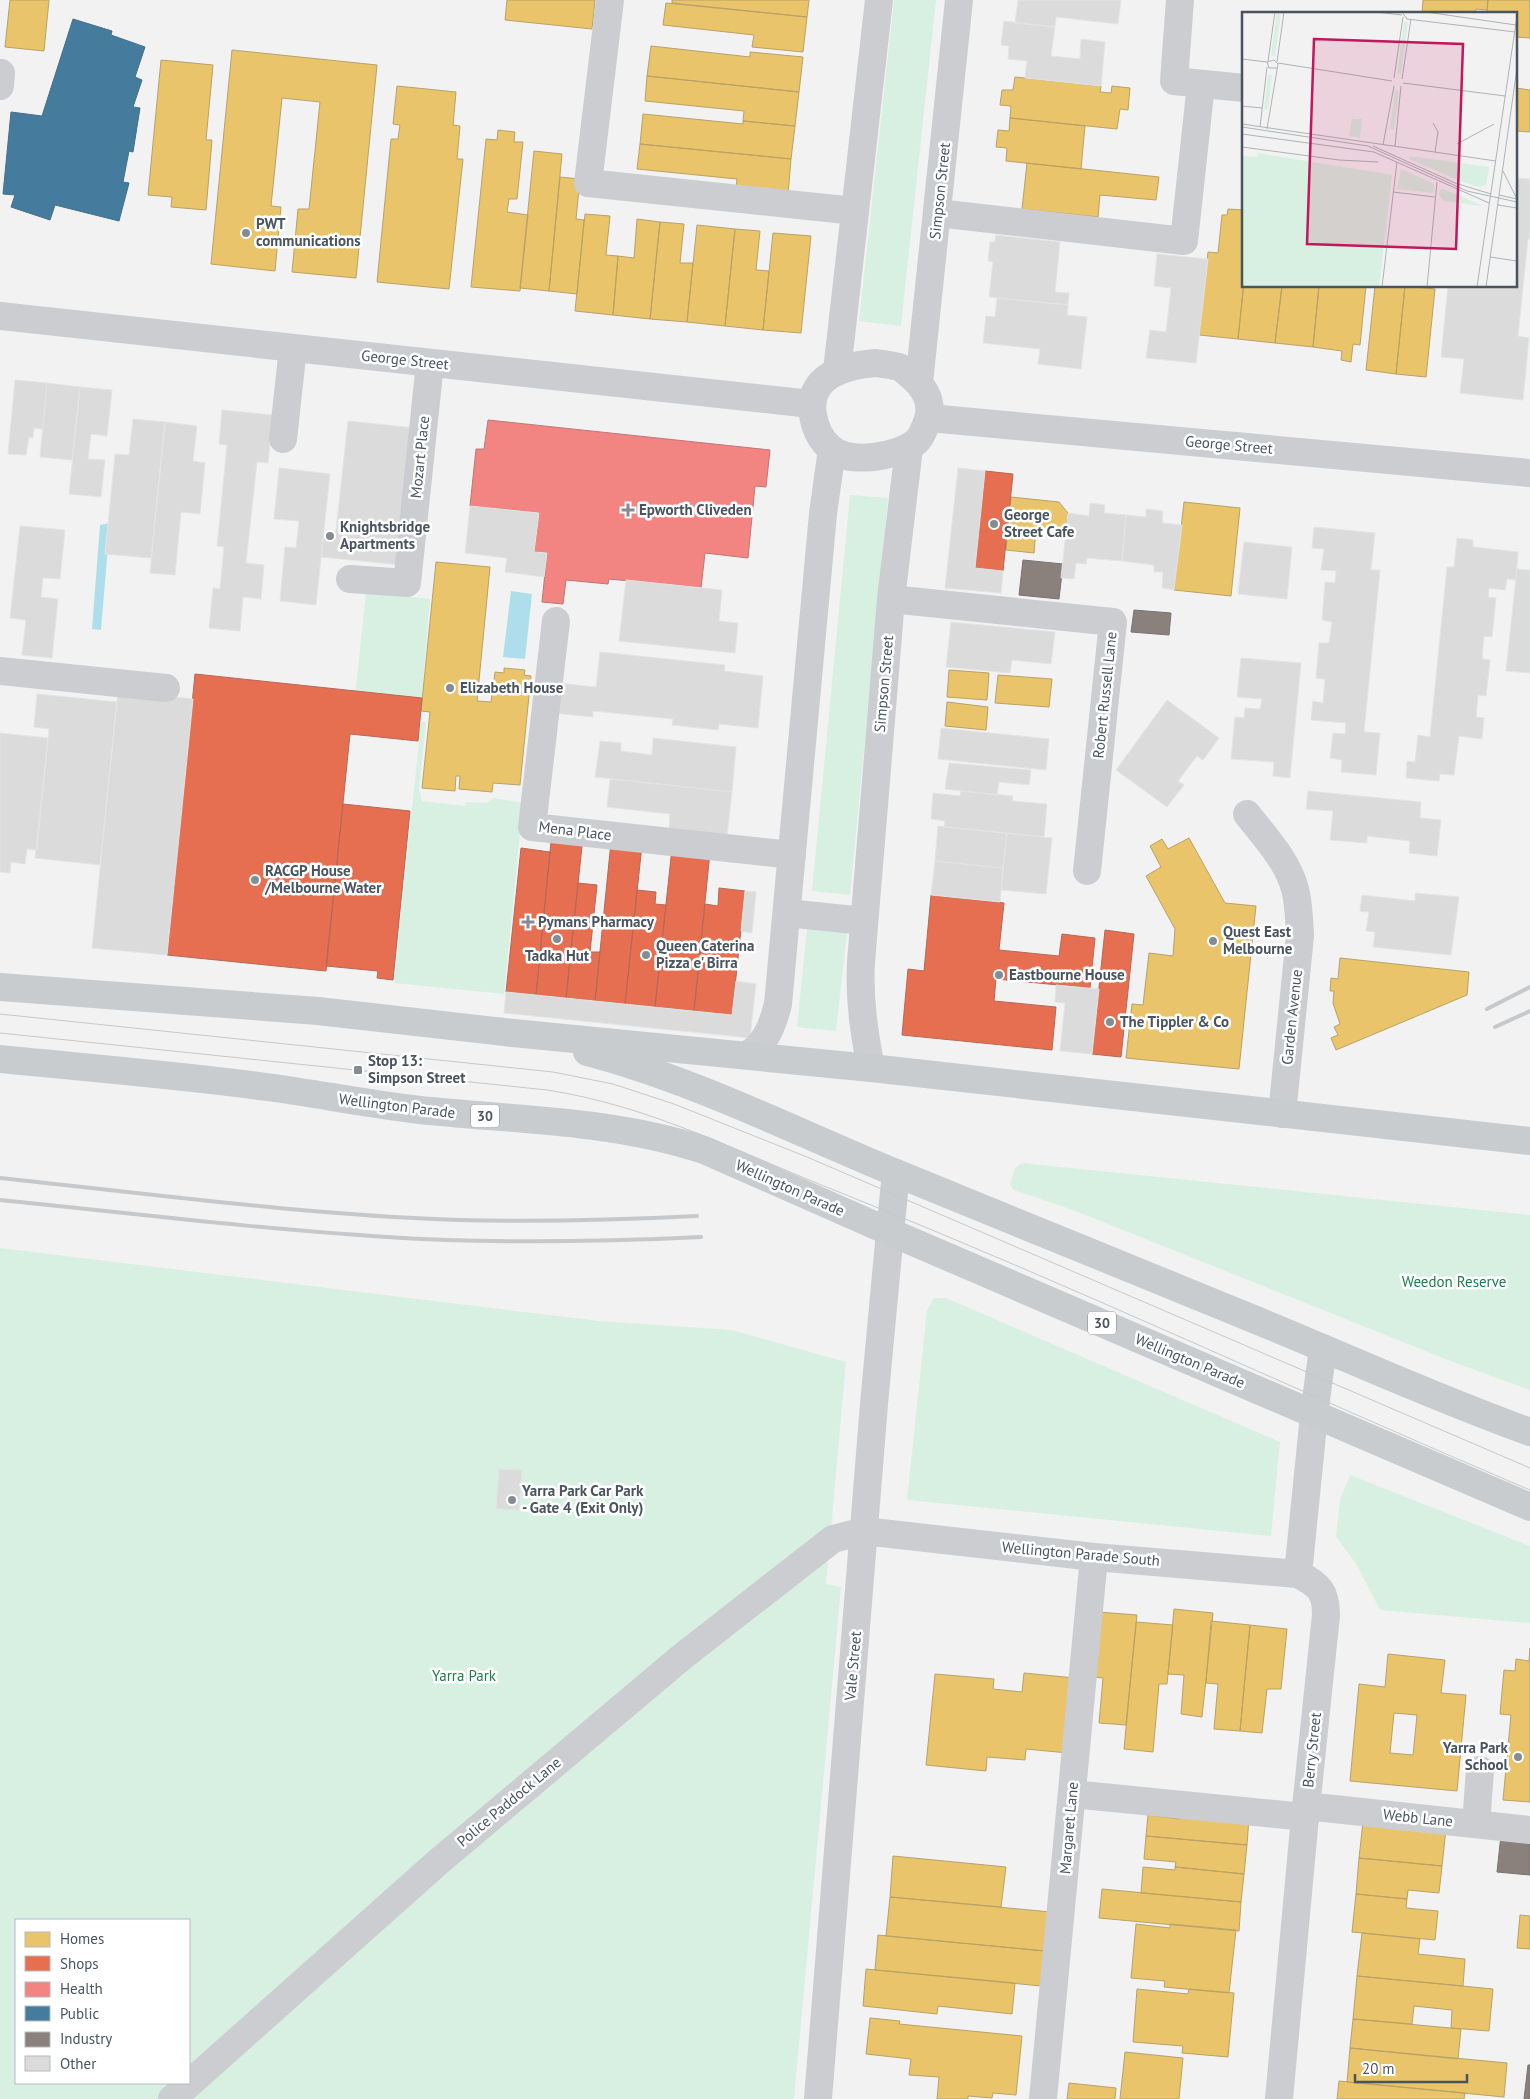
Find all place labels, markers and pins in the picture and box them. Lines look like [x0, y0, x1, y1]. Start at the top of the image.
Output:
place label: PWT communications [256, 214, 361, 250]
marker: PWT communications [240, 227, 252, 239]
place label: Epworth Cliveden [639, 500, 752, 519]
marker: Epworth Cliveden [621, 503, 635, 517]
place label: George Street Cafe [1004, 505, 1075, 541]
place label: Knightsbridge Apartments [340, 517, 430, 553]
marker: George Street Cafe [988, 518, 1000, 530]
marker: Knightsbridge Apartments [324, 530, 336, 542]
place label: Elizabeth House [460, 678, 564, 697]
marker: Elizabeth House [444, 682, 456, 694]
place label: RACGP House /Melbourne Water [264, 861, 382, 897]
marker: RACGP House /Melbourne Water [249, 874, 261, 886]
place label: Pymans Pharmacy [538, 912, 655, 931]
marker: Pymans Pharmacy [522, 916, 534, 928]
place label: Quest East Melbourne [1223, 922, 1293, 958]
marker: Tadka Hut [551, 933, 563, 945]
marker: Quest East Melbourne [1207, 935, 1219, 947]
place label: Queen Caterina Pizza e' Birra [656, 936, 754, 972]
place label: Tadka Hut [525, 946, 590, 965]
marker: Queen Caterina Pizza e' Birra [640, 949, 652, 961]
place label: Eastbourne House [1009, 965, 1125, 984]
marker: Eastbourne House [993, 969, 1005, 981]
place label: The Tippler & Co [1120, 1012, 1229, 1031]
marker: The Tippler & Co [1104, 1016, 1116, 1028]
place label: Stop 13: Simpson Street [368, 1051, 466, 1087]
marker: Stop 13: Simpson Street [352, 1064, 364, 1076]
place label: Yarra Park Car Park - Gate 4 (Exit Only) [521, 1481, 644, 1517]
marker: Yarra Park Car Park - Gate 4 (Exit Only) [506, 1494, 518, 1506]
place label: Yarra Park School [1442, 1738, 1509, 1774]
marker: Yarra Park School [1512, 1751, 1524, 1763]

